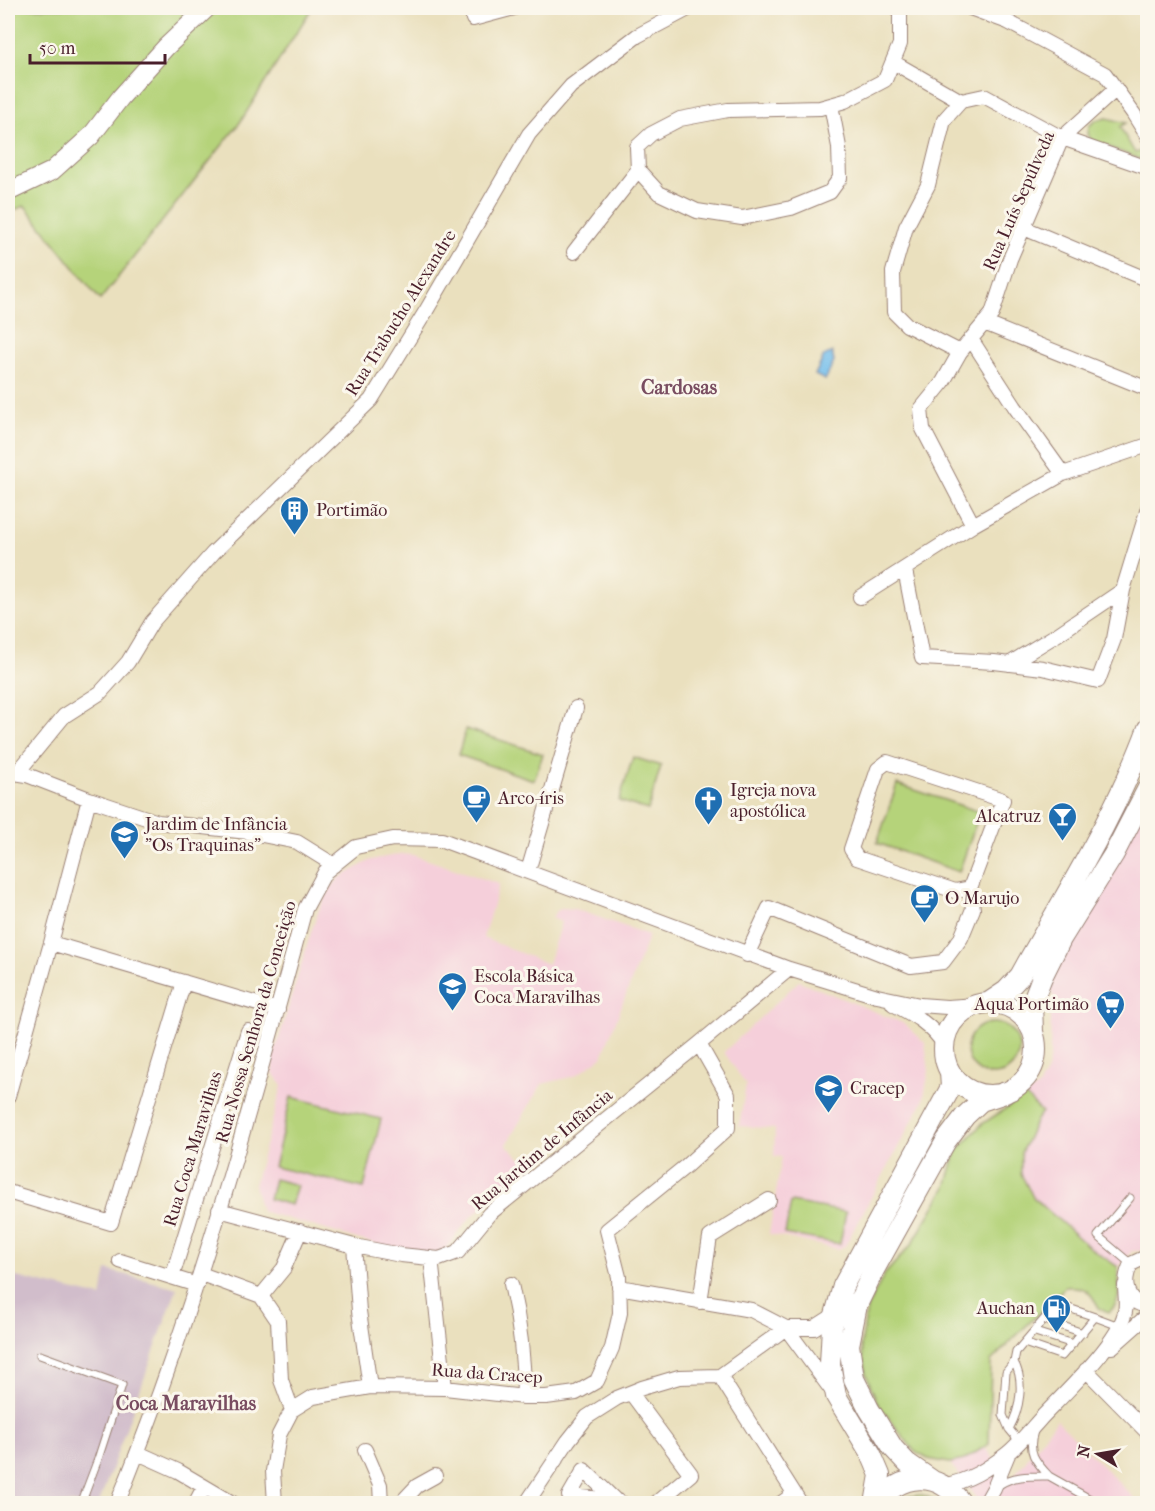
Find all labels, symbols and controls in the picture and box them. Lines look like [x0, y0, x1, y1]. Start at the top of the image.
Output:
scale bar [30, 27, 165, 65]
text: 50 m [39, 38, 76, 59]
street label: Rua Luís Sepúlveda [979, 127, 1059, 274]
street label: Rua Trabucho Alexandre [341, 226, 461, 400]
district label: Cardosas [641, 376, 718, 399]
building icon: Portimão [279, 494, 311, 536]
place label: Portimão [316, 500, 387, 521]
place label: Igreja nova apostólica [730, 780, 817, 822]
cafe icon: Arco-íris [461, 782, 493, 824]
church icon: Igreja nova apostólica [693, 784, 725, 826]
place label: Arco-íris [497, 788, 564, 809]
bar icon: Alcatruz [1046, 800, 1078, 842]
place label: Alcatruz [975, 806, 1041, 827]
place label: Jardim de Infância "Os Traquinas" [143, 814, 288, 856]
school or university icon: Jardim de Infância "Os Traquinas" [108, 818, 140, 860]
cafe icon: O Marujo [908, 882, 940, 924]
place label: O Marujo [945, 888, 1020, 909]
street label: Rua Nossa Senhora da Conceição [211, 898, 301, 1146]
place label: Escola Básica Coca Maravilhas [474, 966, 601, 1008]
school or university icon: Escola Básica Coca Maravilhas [437, 970, 469, 1012]
supermarket icon: Aqua Portimão [1094, 988, 1126, 1030]
place label: Aqua Portimão [973, 994, 1089, 1015]
street label: Rua Coca Maravilhas [159, 1068, 227, 1229]
school or university icon: Cracep [813, 1072, 845, 1114]
place label: Cracep [850, 1078, 905, 1099]
street label: Rua Jardim de Infância [467, 1084, 617, 1215]
fuel station icon: Auchan [1040, 1292, 1072, 1334]
place label: Auchan [976, 1298, 1036, 1319]
street label: Rua da Cracep [431, 1360, 544, 1388]
district label: Coca Maravilhas [116, 1392, 257, 1415]
north arrow [1068, 1424, 1128, 1484]
text: N [1073, 1443, 1094, 1459]

